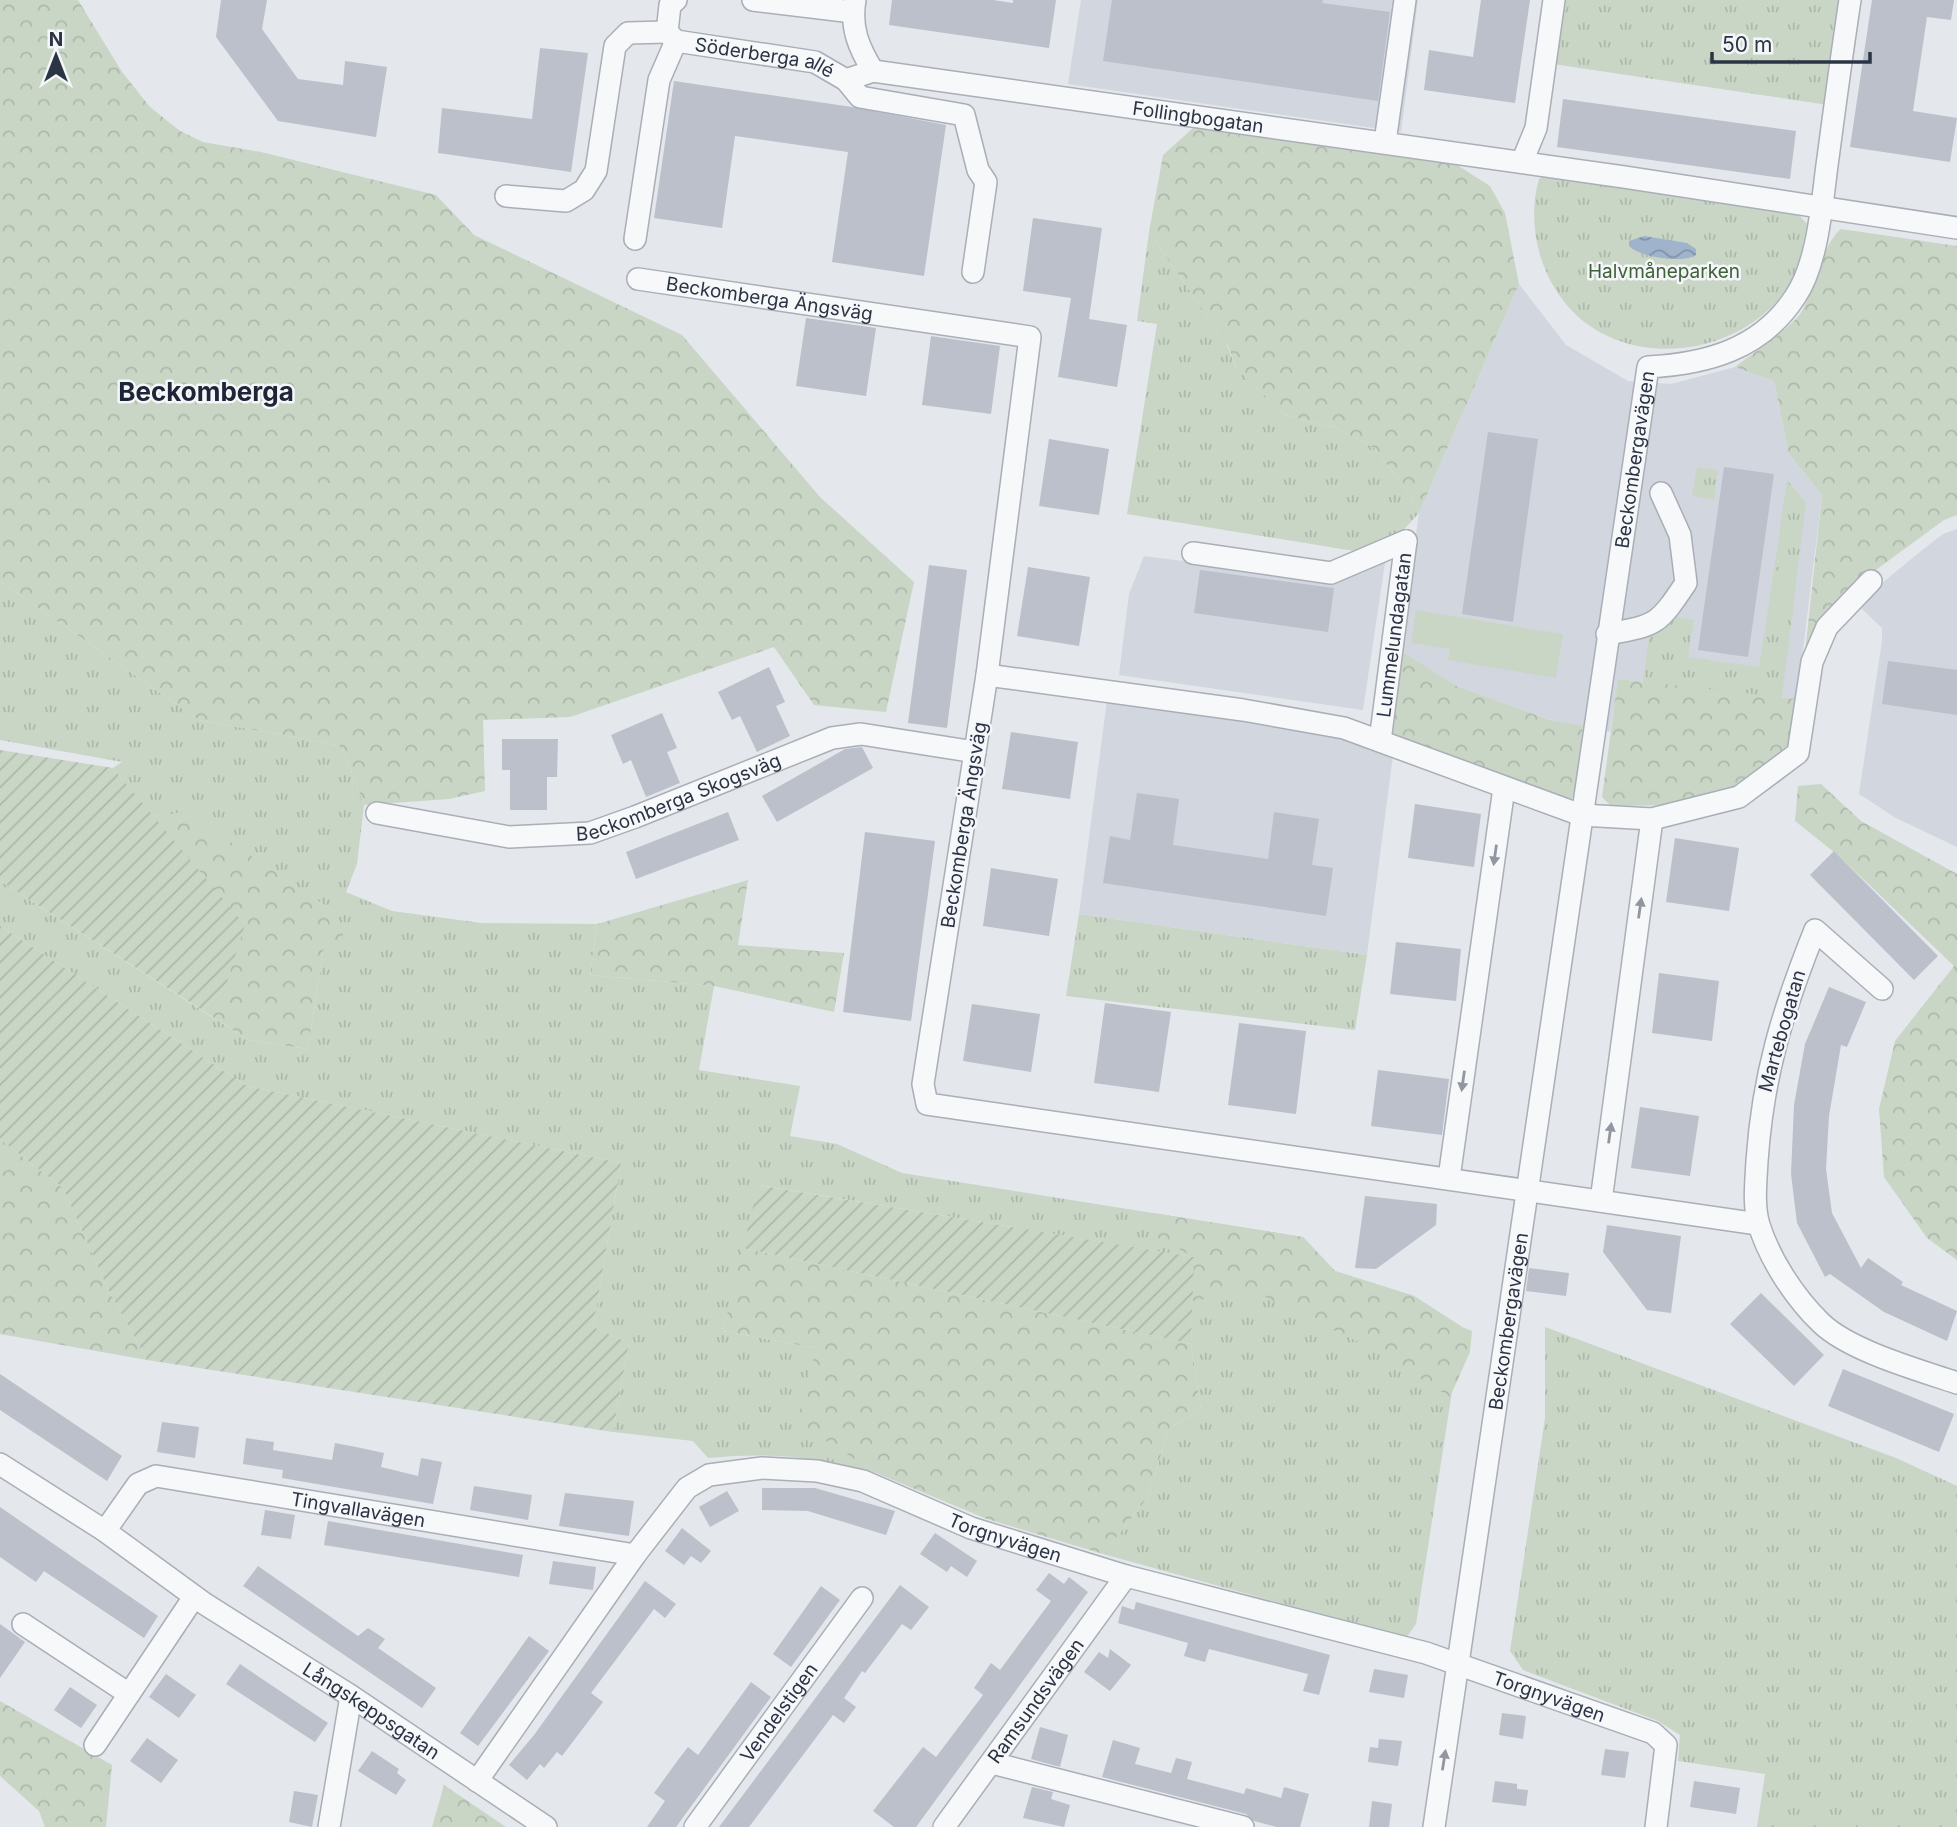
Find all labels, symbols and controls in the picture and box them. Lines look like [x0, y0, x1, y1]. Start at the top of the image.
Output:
north arrow [21, 21, 91, 91]
scale bar [1712, 21, 1870, 65]
text: N [49, 28, 63, 51]
text: 50 m [1722, 32, 1772, 57]
street label: Söderberga allé [693, 33, 839, 82]
street label: Follingbogatan [1131, 96, 1265, 138]
park label: Halvmåneparken [1588, 260, 1740, 283]
street label: Beckomberga Ängsväg [665, 272, 874, 325]
street label: Beckombergavägen [1610, 369, 1659, 550]
district label: Beckomberga [118, 376, 294, 407]
street label: Lummelundagatan [1372, 551, 1416, 719]
street label: Beckomberga Ängsväg [936, 720, 992, 930]
street label: Beckomberga Skogsväg [575, 748, 784, 845]
one-way arrow [1489, 845, 1500, 867]
one-way arrow [1635, 896, 1646, 918]
street label: Martebogatan [1754, 967, 1810, 1095]
one-way arrow [1457, 1070, 1468, 1092]
one-way arrow [1605, 1122, 1616, 1144]
street label: Beckombergavägen [1484, 1231, 1532, 1412]
street label: Tingvallavägen [289, 1487, 427, 1532]
street label: Torgnyvägen [945, 1508, 1064, 1567]
street label: Ramsundsvägen [983, 1634, 1089, 1768]
street label: Långskeppsgatan [299, 1657, 444, 1764]
street label: Vendelstigen [735, 1658, 822, 1766]
street label: Torgnyvägen [1490, 1666, 1608, 1727]
one-way arrow [1439, 1748, 1450, 1770]

